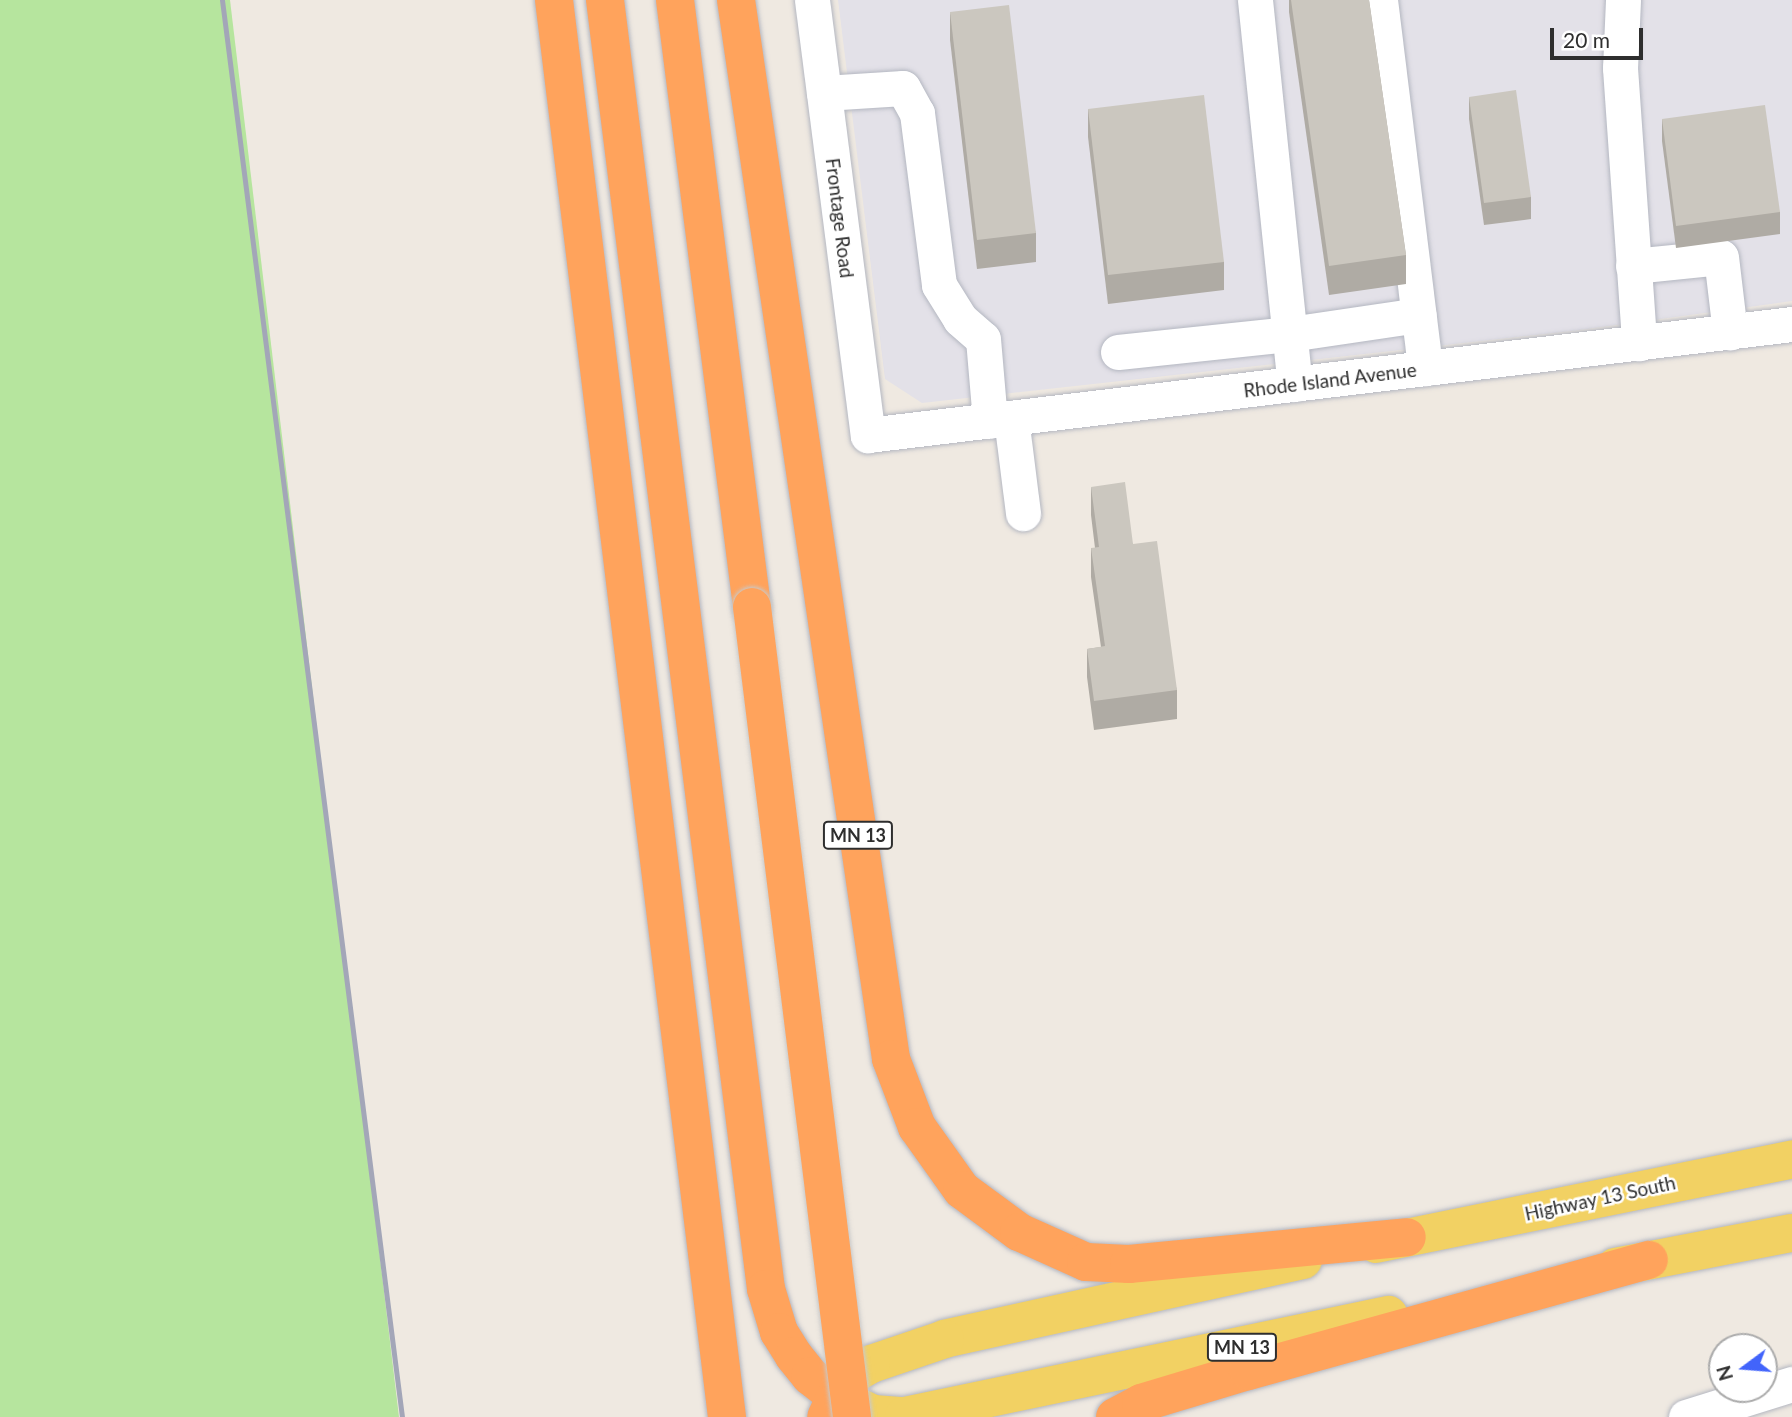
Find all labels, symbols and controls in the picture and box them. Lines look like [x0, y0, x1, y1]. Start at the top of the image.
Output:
scale bar [1554, 14, 1647, 58]
text: 20 m [1563, 27, 1610, 52]
street label: Frontage Road [821, 157, 859, 279]
street label: Rhode Island Avenue [1242, 358, 1418, 402]
road number: MN 13 [821, 820, 895, 850]
street label: Highway 13 South [1522, 1171, 1678, 1225]
road number: MN 13 [1205, 1332, 1279, 1362]
north arrow [1708, 1333, 1778, 1403]
text: N [1711, 1363, 1737, 1384]

